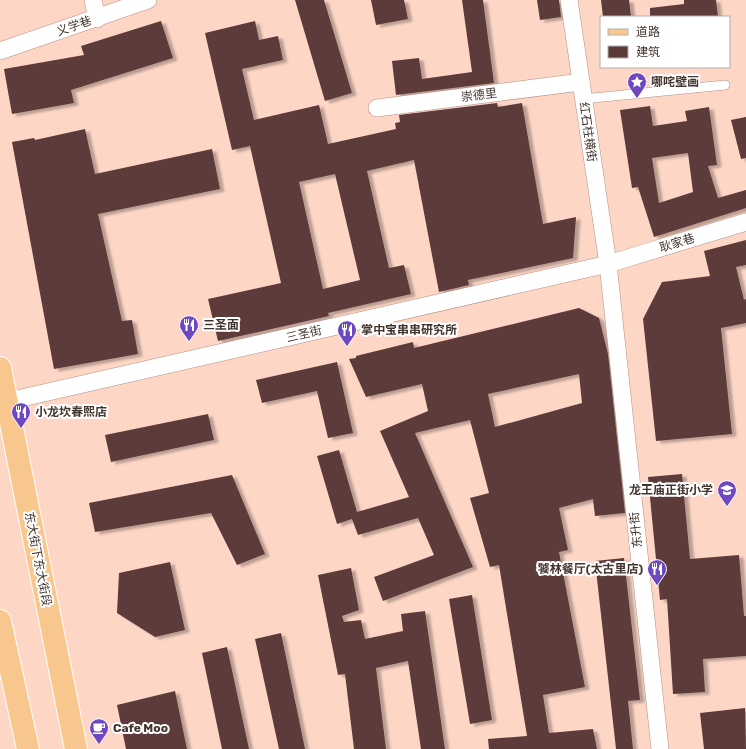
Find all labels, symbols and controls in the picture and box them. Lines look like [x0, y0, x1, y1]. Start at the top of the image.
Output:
street label: 义学巷 [55, 14, 93, 38]
legend [600, 16, 730, 68]
text: 道路 [636, 25, 660, 39]
text: 建筑 [636, 45, 660, 59]
place icon: 哪咤壁画 [626, 71, 648, 99]
place label: 哪咤壁画 [651, 75, 699, 89]
street label: 崇德里 [460, 86, 498, 104]
street label: 红石柱横街 [577, 101, 599, 163]
street label: 耿家巷 [658, 231, 696, 255]
restaurant icon: 三圣面 [178, 314, 200, 342]
place label: 三圣面 [203, 318, 239, 332]
restaurant icon: 掌中宝串串研究所 [336, 319, 358, 347]
street label: 三圣街 [285, 323, 323, 345]
place label: 掌中宝串串研究所 [361, 323, 457, 337]
restaurant icon: 小龙坎春熙店 [10, 401, 32, 429]
place label: 小龙坎春熙店 [35, 405, 107, 419]
school or university icon: 龙王庙正街小学 [716, 479, 738, 507]
place label: 龙王庙正街小学 [629, 483, 713, 497]
street label: 东大街下东大街段 [22, 511, 54, 607]
street label: 东升街 [627, 511, 645, 549]
restaurant icon: 饕林餐厅(太古里店) [646, 558, 668, 586]
place label: 饕林餐厅(太古里店) [538, 562, 643, 576]
cafe icon: Cafe Moo [88, 717, 110, 745]
place label: Cafe Moo [113, 721, 168, 735]

